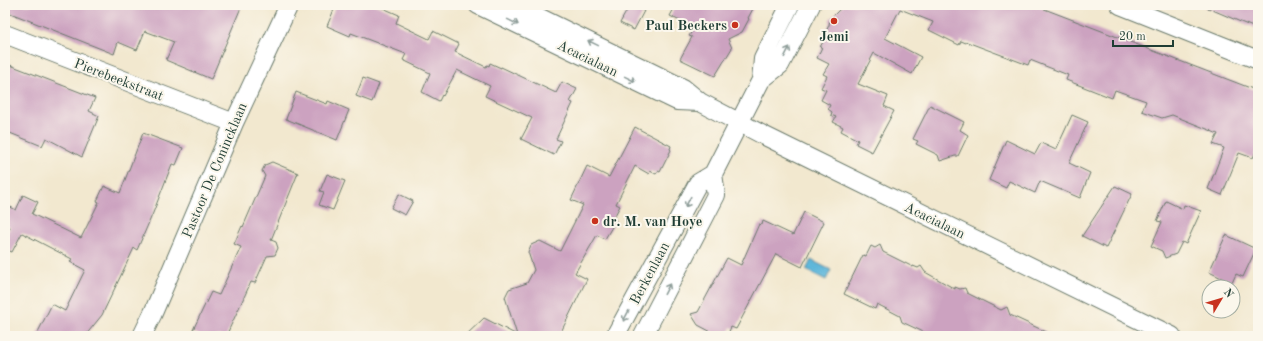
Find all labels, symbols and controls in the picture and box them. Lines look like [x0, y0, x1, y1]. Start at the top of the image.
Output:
marker: Jemi [829, 16, 839, 26]
one-way arrow [507, 19, 519, 26]
place label: Paul Beckers [645, 19, 727, 33]
marker: Paul Beckers [730, 20, 740, 30]
scale bar [1113, 22, 1173, 48]
place label: Jemi [819, 30, 849, 44]
text: 20 m [1119, 31, 1146, 43]
street label: Acacialaan [555, 38, 621, 80]
one-way arrow [587, 39, 599, 46]
one-way arrow [784, 46, 791, 58]
street label: Pierebeekstraat [72, 56, 165, 103]
one-way arrow [624, 76, 636, 83]
street label: Pastoor De Conincklaan [180, 100, 250, 240]
one-way arrow [683, 196, 691, 208]
street label: Acacialaan [902, 200, 968, 242]
place label: dr. M. van Hoye [603, 215, 702, 229]
marker: dr. M. van Hoye [590, 216, 600, 226]
street label: Berkenlaan [628, 240, 672, 307]
north arrow [1201, 279, 1241, 319]
one-way arrow [664, 283, 671, 295]
text: N [1221, 287, 1235, 301]
one-way arrow [621, 310, 629, 322]

